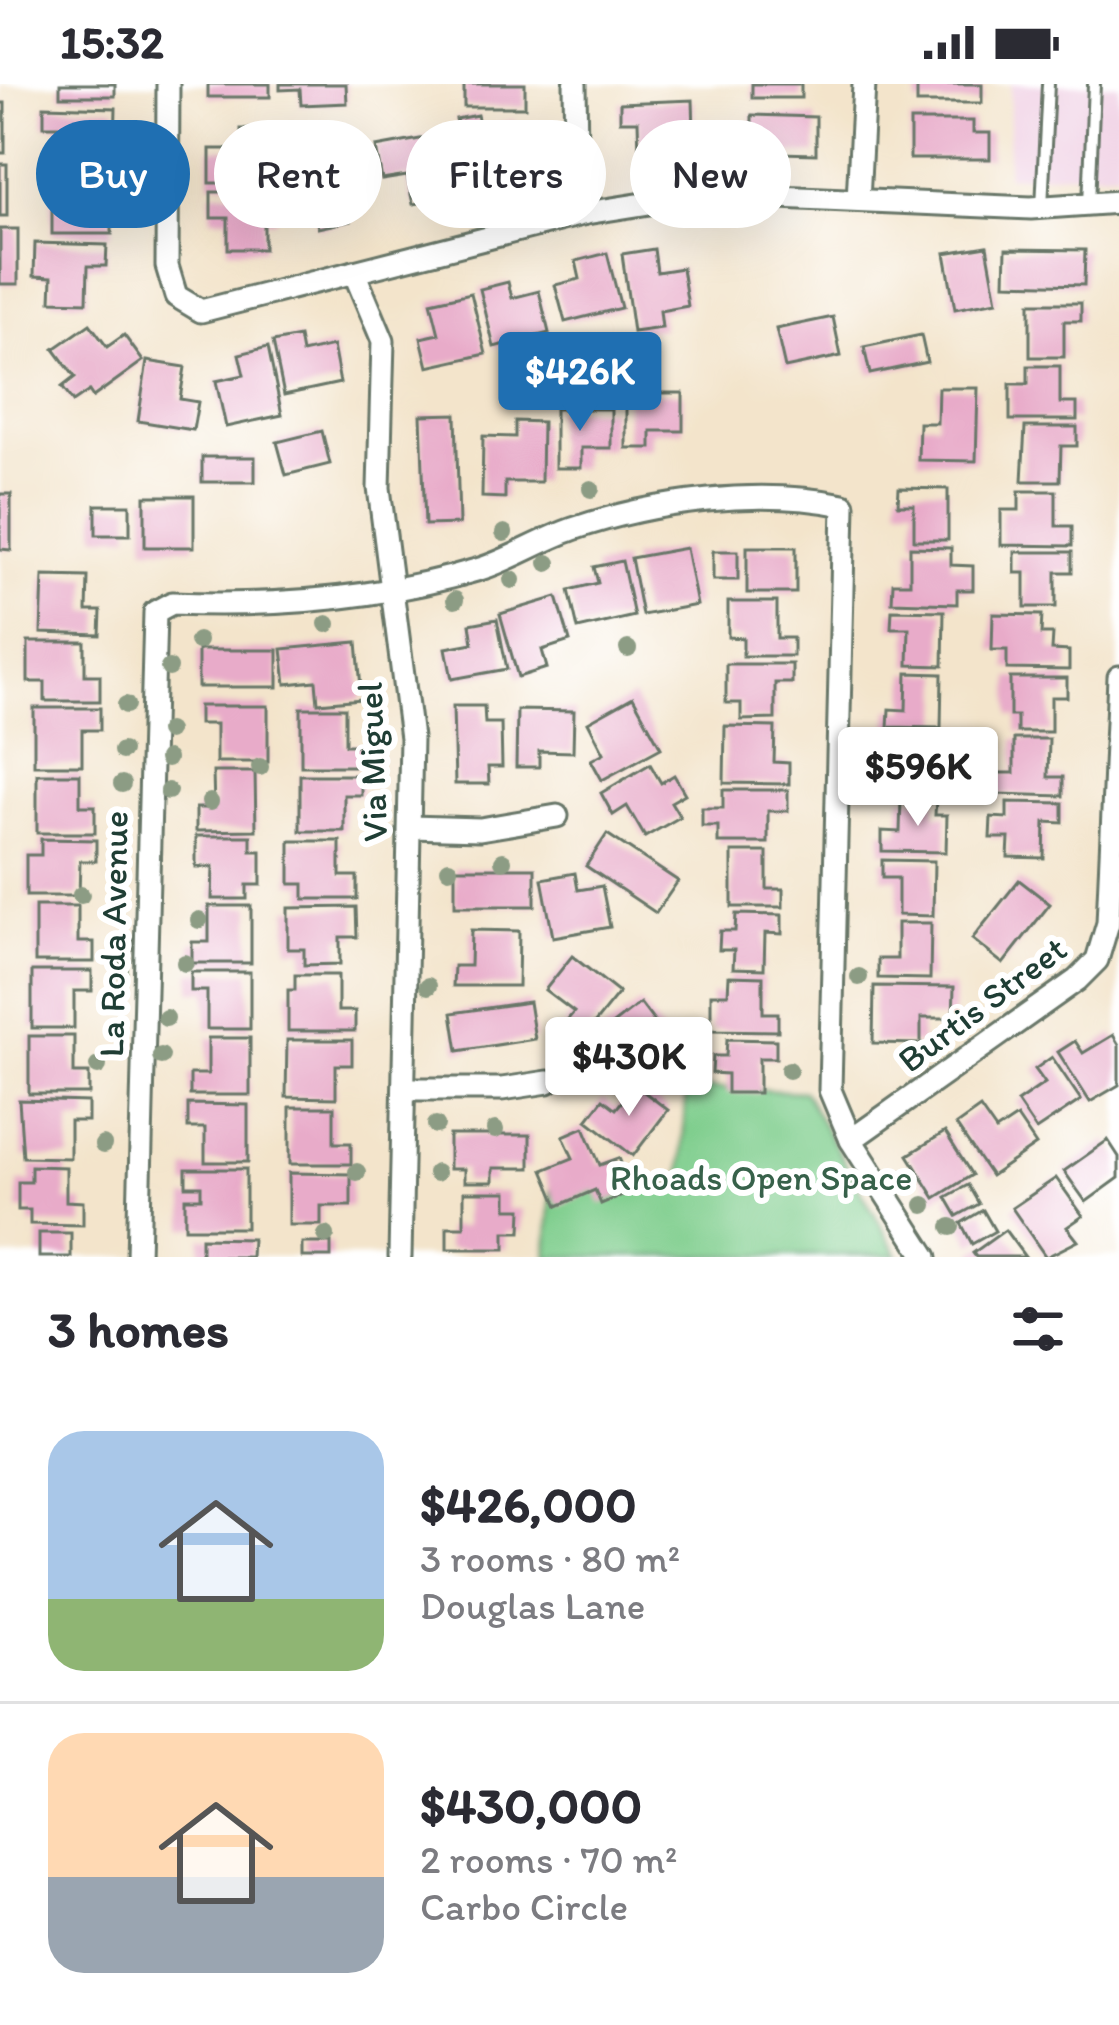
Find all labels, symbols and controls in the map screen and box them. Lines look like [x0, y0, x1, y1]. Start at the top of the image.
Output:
text: 15:32 [60, 15, 164, 69]
chip: Buy [36, 120, 190, 228]
chip: Rent [214, 120, 382, 228]
chip: Filters [406, 120, 606, 228]
chip: New [630, 120, 791, 228]
pin: $426K [496, 332, 664, 434]
text: $426K [525, 347, 635, 394]
street label: Via Miguel [348, 681, 396, 843]
pin: $596K [834, 727, 1002, 829]
text: $596K [865, 742, 971, 789]
street label: La Roda Avenue [89, 810, 137, 1058]
street label: Burtis Street [889, 927, 1075, 1081]
pin: $430K [545, 1017, 713, 1119]
text: $430K [572, 1032, 686, 1079]
park label: Rhoads Open Space [610, 1156, 912, 1199]
icon: filters [1005, 1296, 1071, 1362]
text: 3 homes [48, 1299, 229, 1360]
text: $426,000 [420, 1474, 637, 1535]
icon: home [144, 1479, 288, 1623]
text: 3 rooms · 80 m² [420, 1535, 680, 1582]
text: Douglas Lane [420, 1582, 645, 1629]
text: $430,000 [420, 1775, 642, 1836]
icon: home [144, 1781, 288, 1925]
text: 2 rooms · 70 m² [420, 1836, 678, 1883]
text: Carbo Circle [420, 1883, 628, 1930]

